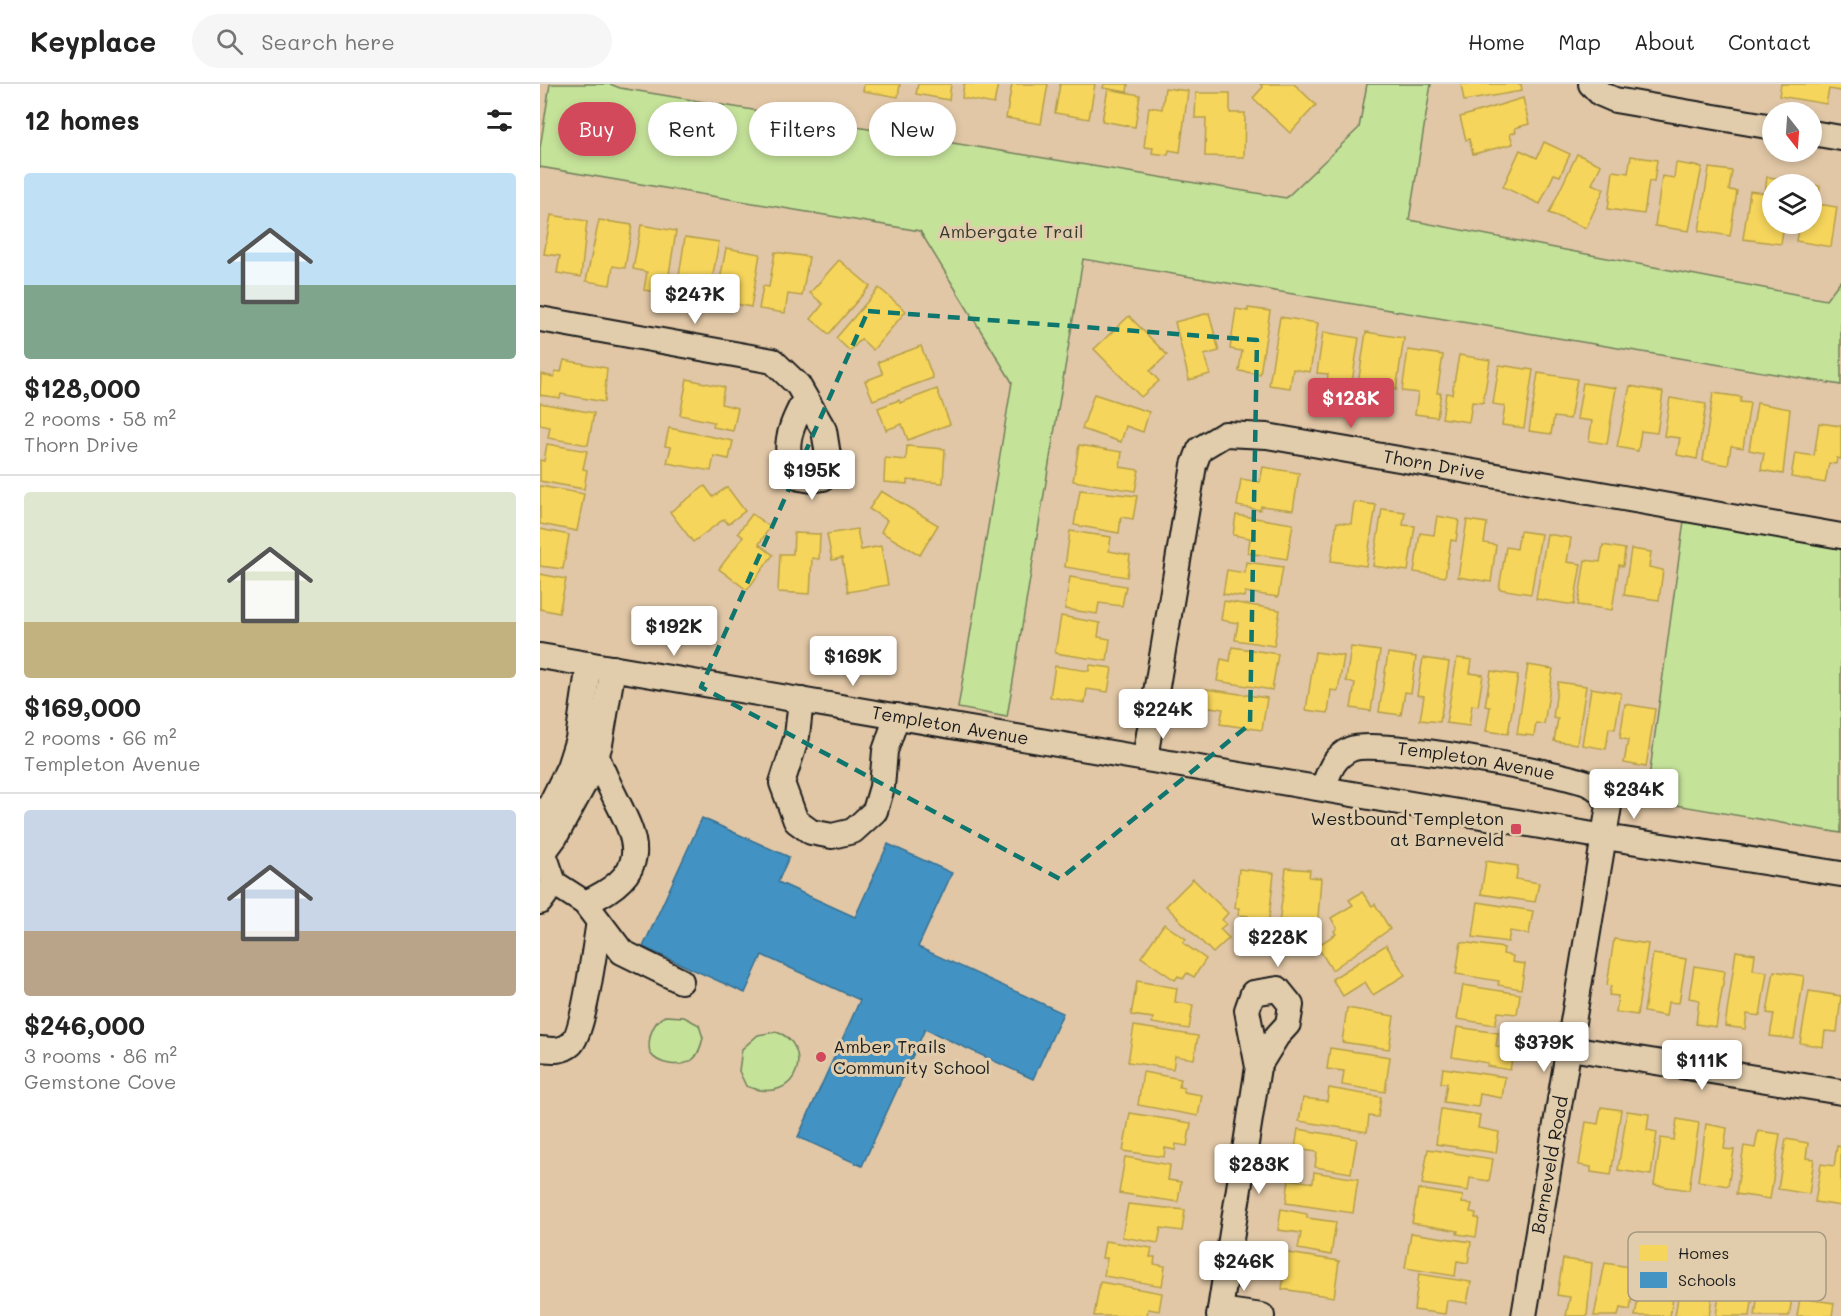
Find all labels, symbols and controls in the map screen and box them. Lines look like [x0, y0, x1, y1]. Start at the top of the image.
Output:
search box [192, 14, 612, 68]
text: Keyplace [30, 23, 156, 59]
icon: search [213, 25, 246, 58]
text: Search here [261, 27, 395, 56]
text: Home [1468, 28, 1525, 55]
text: Map [1558, 28, 1601, 55]
text: About [1634, 28, 1695, 55]
text: Contact [1728, 28, 1811, 55]
chip: Buy [558, 102, 636, 156]
chip: Rent [648, 102, 737, 156]
chip: Filters [749, 102, 857, 156]
chip: New [869, 102, 956, 156]
north arrow [1762, 102, 1822, 162]
map controls [1762, 102, 1822, 234]
text: 12 homes [24, 103, 140, 137]
icon: filters [483, 104, 516, 137]
button: layers [1762, 174, 1822, 234]
icon: home [216, 212, 324, 320]
park label: Ambergate Trail [938, 219, 1084, 243]
pin: $247K [653, 274, 737, 325]
text: $247K [665, 280, 725, 306]
text: $128,000 [24, 371, 140, 405]
pin: $128K [1309, 378, 1393, 429]
text: $128K [1322, 384, 1380, 410]
text: 2 rooms · 58 m² [24, 405, 176, 431]
text: Thorn Drive [24, 431, 139, 457]
street label: Thorn Drive [1381, 443, 1487, 485]
pin: $195K [770, 450, 854, 501]
text: $195K [783, 456, 841, 482]
icon: home [216, 531, 324, 639]
pin: $192K [632, 606, 716, 657]
text: $192K [645, 612, 703, 638]
pin: $169K [811, 636, 895, 687]
text: $169K [824, 642, 882, 668]
pin: $224K [1121, 689, 1205, 740]
text: $169,000 [24, 690, 141, 724]
text: $224K [1133, 695, 1193, 721]
street label: Templeton Avenue [870, 700, 1031, 750]
text: 2 rooms · 66 m² [24, 724, 177, 750]
street label: Templeton Avenue [1396, 735, 1557, 785]
text: Templeton Avenue [24, 750, 201, 776]
pin: $234K [1592, 769, 1676, 820]
text: $234K [1603, 775, 1665, 801]
place label: Westbound Templeton at Barneveld [1310, 806, 1504, 851]
marker: Westbound Templeton at Barneveld [1509, 822, 1523, 836]
icon: home [216, 849, 324, 957]
pin: $228K [1236, 917, 1320, 968]
text: $228K [1248, 923, 1308, 949]
text: $246,000 [24, 1008, 145, 1042]
pin: $379K [1502, 1022, 1586, 1073]
text: $379K [1514, 1028, 1574, 1054]
place label: Amber Trails Community School [833, 1034, 990, 1079]
pin: $111K [1660, 1040, 1744, 1091]
text: 3 rooms · 86 m² [24, 1042, 177, 1068]
text: $111K [1676, 1046, 1728, 1072]
marker: Amber Trails Community School [814, 1050, 828, 1064]
text: Gemstone Cove [24, 1068, 176, 1094]
street label: Barneveld Road [1525, 1094, 1573, 1236]
pin: $283K [1217, 1144, 1301, 1195]
text: $283K [1228, 1150, 1290, 1176]
legend [1628, 1232, 1826, 1301]
pin: $246K [1202, 1241, 1286, 1292]
text: Homes [1678, 1242, 1729, 1263]
text: $246K [1213, 1247, 1275, 1273]
text: Schools [1678, 1269, 1736, 1290]

